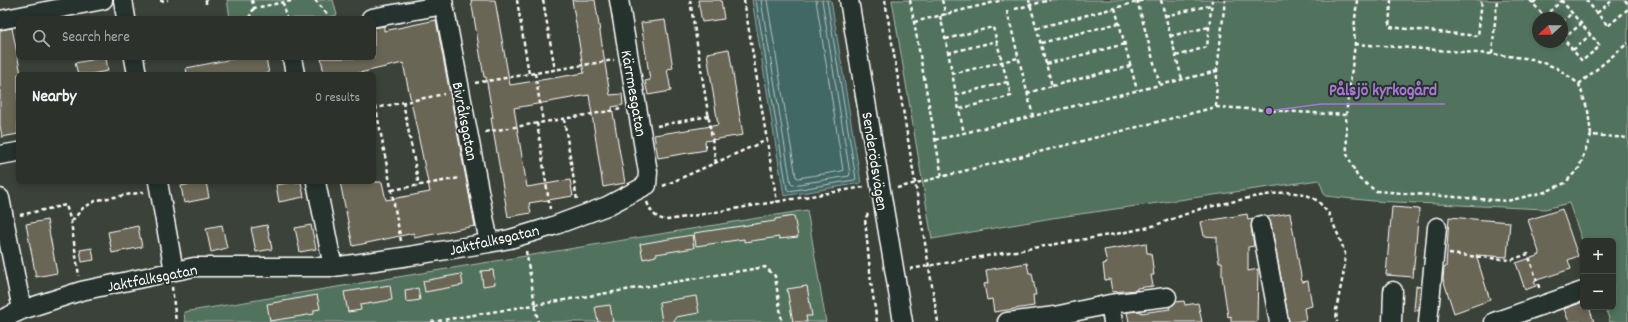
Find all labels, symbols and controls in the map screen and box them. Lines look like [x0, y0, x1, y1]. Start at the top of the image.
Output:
north arrow [1532, 12, 1568, 48]
search box [16, 16, 376, 60]
icon: search [30, 27, 52, 49]
text: Search here [62, 27, 130, 49]
street label: Kärrmesgatan [614, 48, 651, 138]
callout: Pålsjö kyrkogård [1321, 75, 1445, 104]
street label: Bivråksgatan [445, 80, 482, 163]
text: Pålsjö kyrkogård [1329, 80, 1437, 104]
text: Nearby [32, 86, 76, 110]
text: 0 results [315, 89, 360, 108]
street label: Senderödsvägen [854, 110, 893, 212]
street label: Jaktfalksgatan [447, 220, 542, 263]
map controls [1580, 238, 1616, 310]
button: + [1580, 238, 1616, 274]
street label: Jaktfalksgatan [105, 259, 200, 299]
button: − [1580, 274, 1616, 310]

